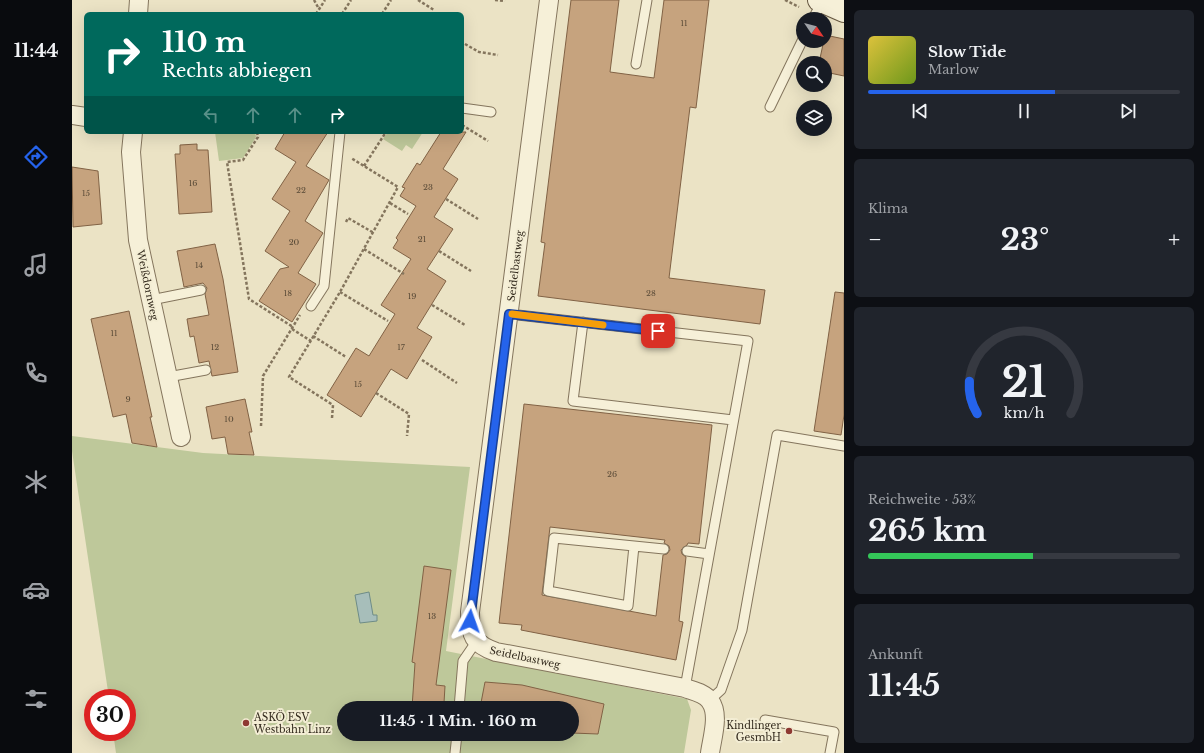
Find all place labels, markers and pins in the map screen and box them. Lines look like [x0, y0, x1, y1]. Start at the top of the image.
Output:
pin [641, 314, 675, 348]
place label: ASKÖ ESV Westbahn Linz [253, 710, 331, 736]
marker: ASKÖ ESV Westbahn Linz [241, 718, 251, 728]
place label: Kindlinger GesmbH [726, 719, 781, 744]
marker: Kindlinger GesmbH [784, 726, 794, 736]

